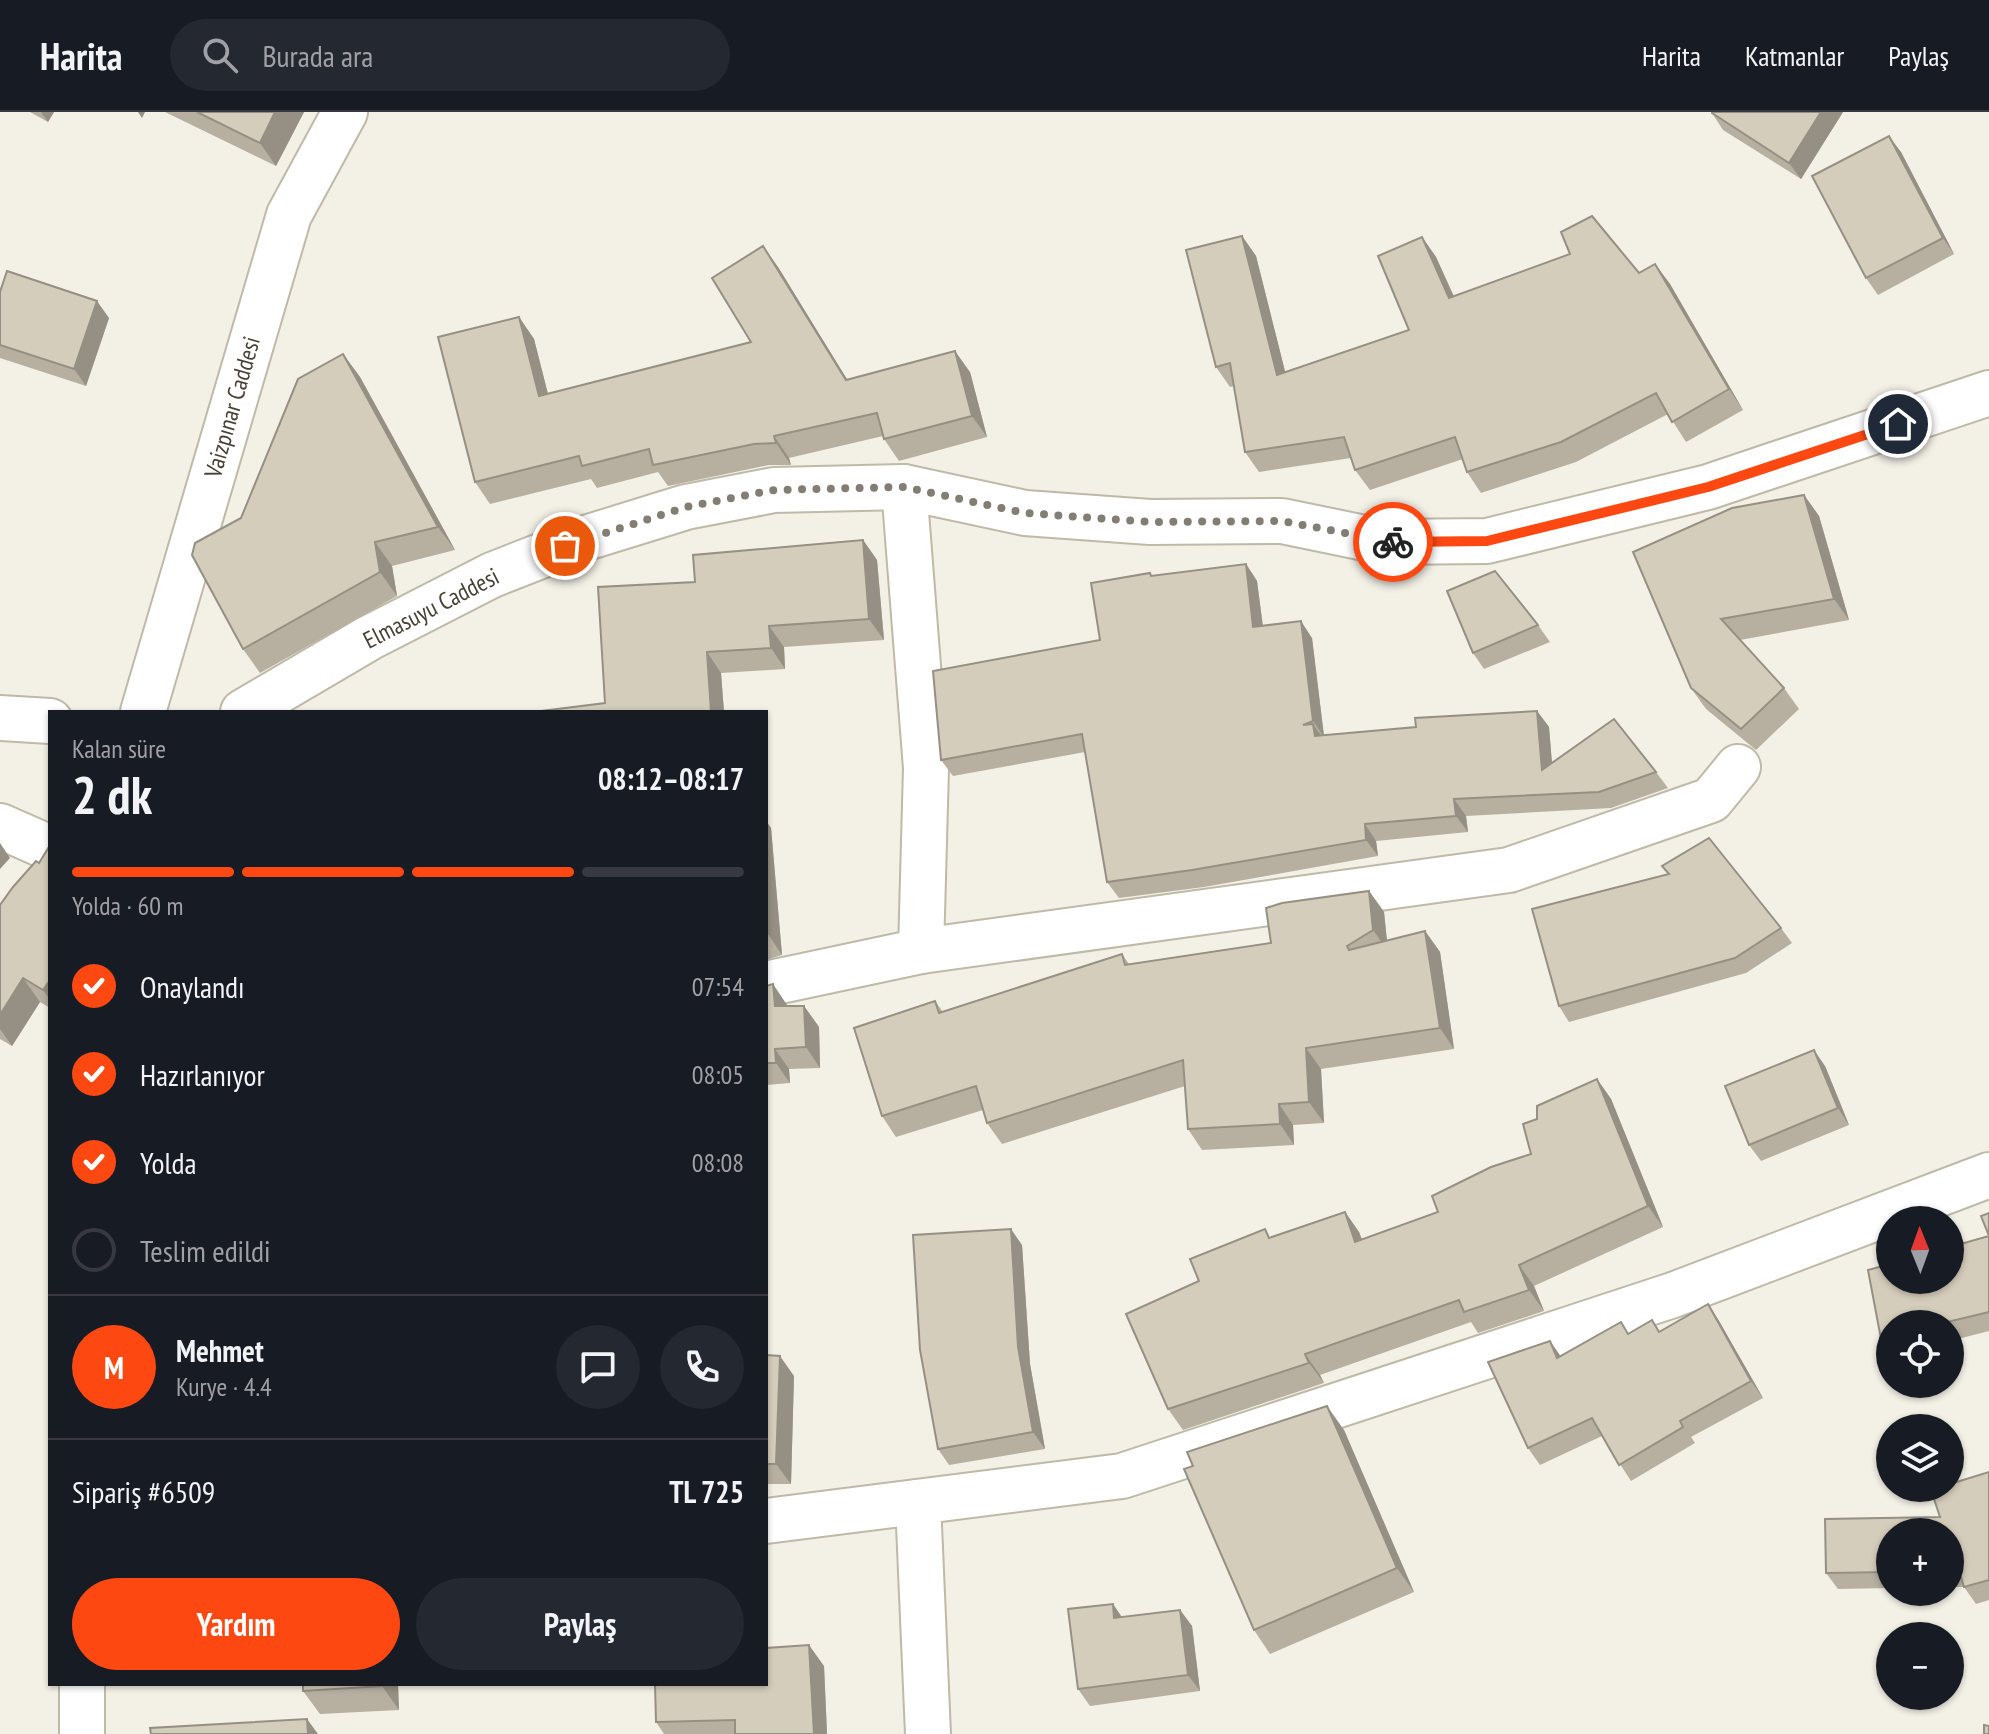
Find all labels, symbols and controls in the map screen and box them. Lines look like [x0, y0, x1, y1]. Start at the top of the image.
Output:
search box [170, 19, 730, 91]
text: Harita [40, 31, 122, 80]
icon: search [198, 33, 242, 77]
text: Burada ara [262, 36, 373, 75]
text: Harita [1642, 37, 1701, 74]
text: Katmanlar [1745, 37, 1844, 74]
text: Paylaş [1888, 37, 1949, 74]
street label: Vaizpınar Caddesi [197, 333, 267, 482]
pin [1864, 390, 1932, 458]
icon: home [1876, 402, 1920, 446]
courier [1353, 502, 1433, 582]
pin [531, 512, 599, 580]
icon: bike [1371, 520, 1415, 564]
icon: bag [543, 524, 587, 568]
street label: Elmasuyu Caddesi [358, 560, 504, 656]
text: Kalan süre [72, 732, 166, 765]
text: 08:12–08:17 [598, 759, 744, 798]
text: 2 dk [72, 761, 152, 828]
text: Yolda · 60 m [72, 889, 183, 922]
icon: check [72, 964, 116, 1008]
text: Onaylandı [140, 967, 245, 1006]
text: 07:54 [692, 970, 744, 1003]
icon: check [72, 1052, 116, 1096]
text: Hazırlanıyor [140, 1055, 265, 1094]
text: 08:05 [692, 1058, 744, 1091]
icon: check [72, 1140, 116, 1184]
text: Yolda [140, 1143, 196, 1182]
text: 08:08 [692, 1146, 744, 1179]
north arrow [1876, 1206, 1964, 1294]
map controls [1876, 1206, 1964, 1710]
text: Teslim edildi [140, 1231, 271, 1270]
button: locate [1876, 1310, 1964, 1398]
button: chat [556, 1325, 640, 1409]
button: phone [660, 1325, 744, 1409]
text: Mehmet [176, 1331, 264, 1370]
text: M [104, 1348, 124, 1387]
text: Kurye · 4.4 [176, 1370, 272, 1403]
button: layers [1876, 1414, 1964, 1502]
text: Sipariş #6509 [72, 1472, 215, 1511]
text: TL 725 [669, 1472, 744, 1511]
button: + [1876, 1518, 1964, 1606]
button: Yardım [72, 1578, 400, 1670]
button: Paylaş [416, 1578, 744, 1670]
button: − [1876, 1622, 1964, 1710]

